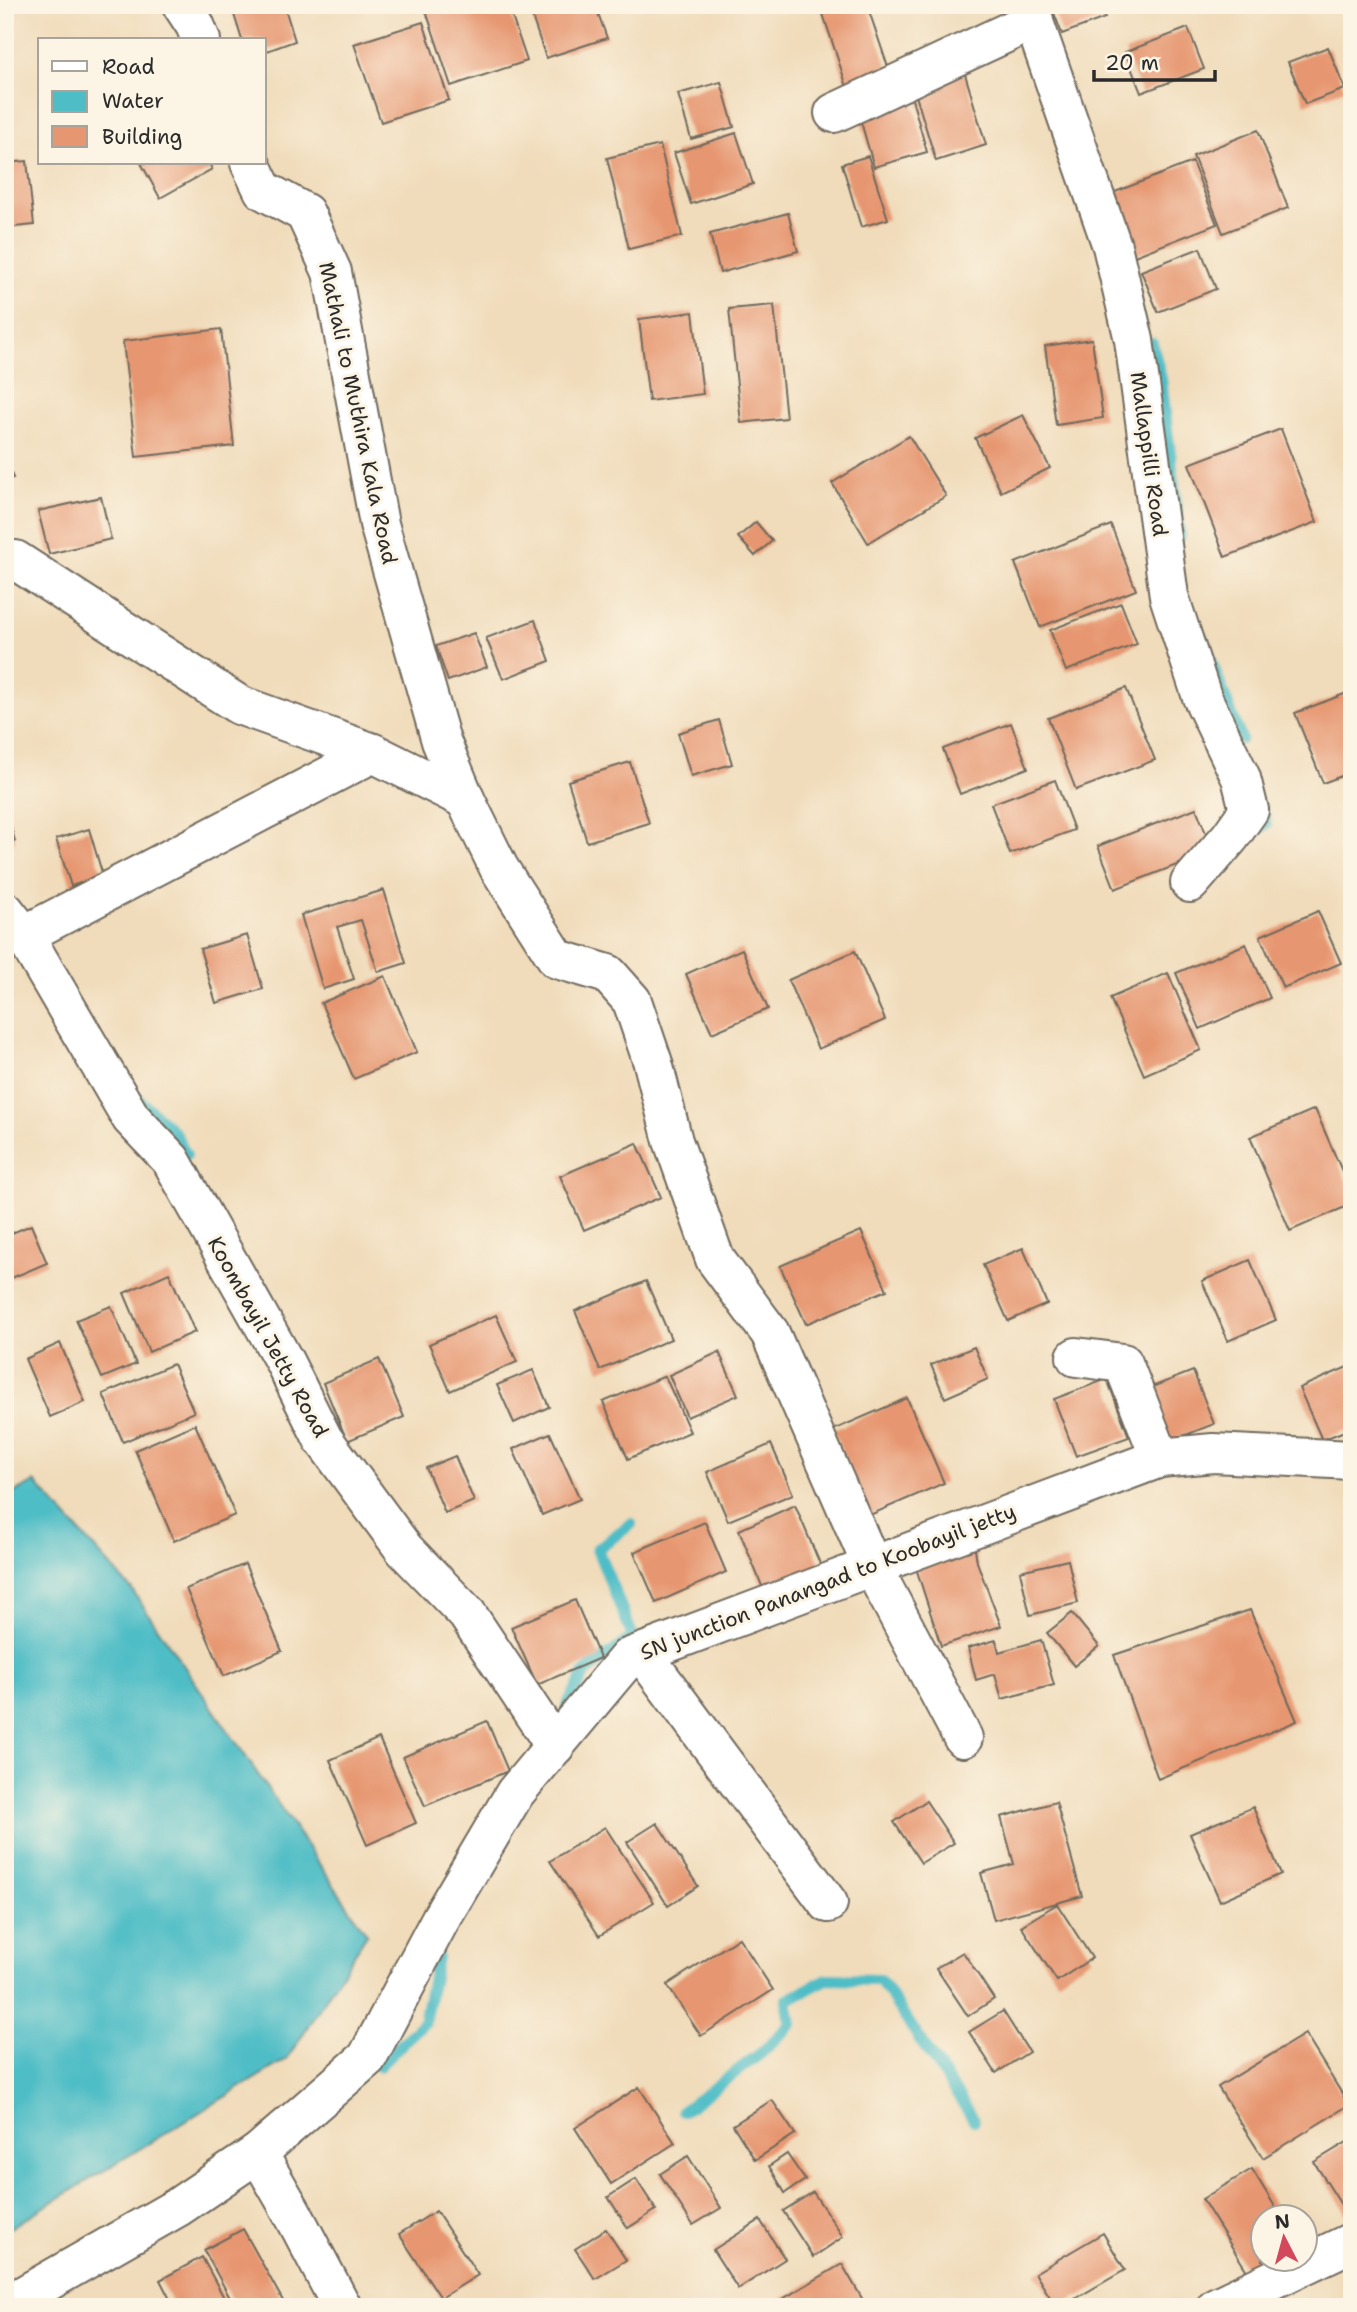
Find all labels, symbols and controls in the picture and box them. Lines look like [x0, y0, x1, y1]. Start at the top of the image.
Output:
legend [38, 38, 266, 164]
scale bar [1094, 38, 1215, 82]
text: 20 m [1105, 49, 1159, 77]
text: Road [102, 53, 155, 81]
text: Water [102, 87, 164, 115]
text: Building [102, 123, 182, 151]
street label: Mathali to Muthira Kala Road [312, 259, 404, 567]
street label: Mallappilli Road [1124, 370, 1174, 538]
street label: Koombayil Jetty Road [201, 1231, 335, 1443]
street label: SN junction Panangad to Koobayil jetty [636, 1497, 1020, 1667]
north arrow [1248, 2204, 1318, 2274]
text: N [1273, 2208, 1291, 2235]

